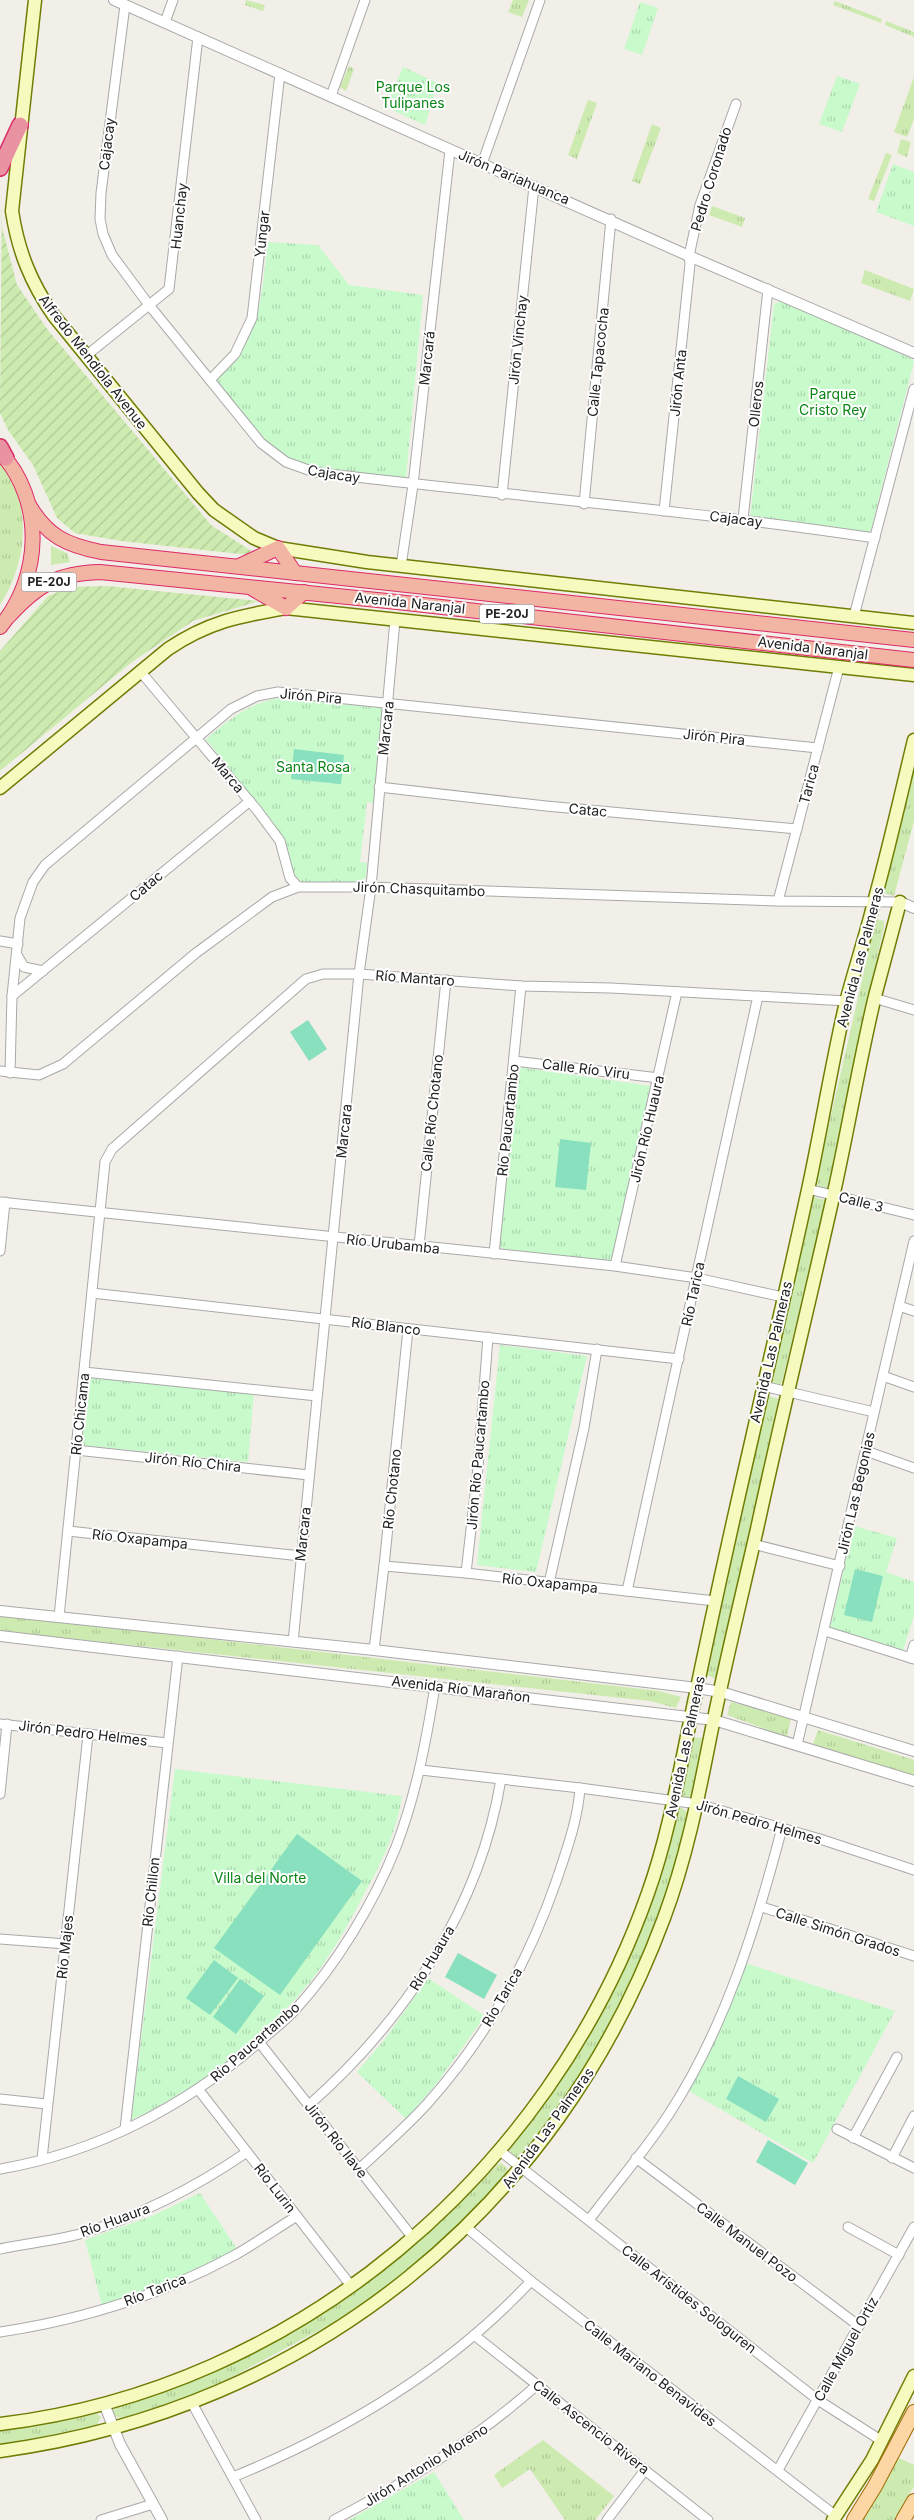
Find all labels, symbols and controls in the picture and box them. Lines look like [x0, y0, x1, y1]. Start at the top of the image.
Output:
park label: Parque Los Tulipanes [376, 78, 450, 111]
street label: Cajacay [95, 116, 118, 171]
street label: Pedro Coronado [687, 125, 734, 233]
street label: Jirón Pariahuanca [456, 145, 572, 208]
street label: Huanchay [167, 182, 190, 250]
street label: Yungar [251, 210, 272, 258]
street label: Alfredo Mendiola Avenue [36, 291, 151, 432]
street label: Jirón Vinchay [504, 294, 531, 386]
street label: Calle Tapacocha [583, 306, 612, 418]
street label: Marcará [415, 330, 438, 386]
street label: Jirón Anta [666, 349, 689, 417]
street label: Olleros [745, 380, 766, 428]
park label: Parque Cristo Rey [799, 385, 867, 418]
street label: Cajacay [307, 461, 362, 486]
street label: Cajacay [709, 507, 764, 530]
road number: PE-20J [22, 572, 76, 592]
street label: Avenida Naranjal [354, 588, 466, 617]
road number: PE-20J [480, 604, 534, 624]
street label: Avenida Naranjal [757, 632, 869, 663]
street label: Jirón Pira [279, 684, 343, 707]
street label: Marcara [374, 700, 397, 756]
street label: Jirón Pira [682, 725, 746, 748]
street label: Marca [209, 753, 248, 796]
park label: Santa Rosa [276, 758, 350, 775]
street label: Tarica [795, 762, 822, 806]
street label: Catac [568, 799, 608, 820]
street label: Catac [125, 867, 166, 905]
street label: Jirón Chasquitambo [352, 878, 486, 899]
street label: Avenida Las Palmeras [833, 885, 886, 1029]
street label: Río Mantaro [375, 966, 455, 989]
street label: Calle Río Chotano [417, 1053, 446, 1172]
street label: Calle Río Viru [541, 1055, 631, 1082]
street label: Río Paucartambo [493, 1063, 522, 1177]
street label: Jirón Río Huaura [626, 1074, 667, 1184]
street label: Marcara [332, 1103, 355, 1159]
street label: Calle 3 [837, 1188, 885, 1215]
street label: Río Urubamba [345, 1230, 441, 1257]
street label: Río Tarica [677, 1260, 708, 1328]
street label: Avenida Las Palmeras [746, 1279, 795, 1424]
street label: Río Blanco [350, 1313, 422, 1338]
street label: Río Chicama [67, 1372, 92, 1456]
street label: Jirón Río Paucartambo [462, 1379, 493, 1530]
street label: Jirón Las Begonias [833, 1430, 878, 1556]
street label: Jirón Río Chira [144, 1448, 242, 1475]
street label: Río Chotano [379, 1448, 404, 1530]
street label: Marcara [291, 1506, 314, 1562]
street label: Río Oxapampa [91, 1525, 189, 1552]
street label: Río Oxapampa [501, 1569, 599, 1596]
street label: Avenida Río Marañon [391, 1672, 531, 1705]
street label: Avenida Las Palmeras [661, 1674, 708, 1819]
street label: Jirón Pedro Helmes [18, 1716, 149, 1749]
street label: Jirón Pedro Helmes [694, 1795, 824, 1848]
street label: Río Chillon [138, 1856, 163, 1928]
park label: Villa del Norte [214, 1869, 306, 1886]
street label: Calle Simón Grados [774, 1903, 903, 1960]
street label: Río Majes [53, 1914, 76, 1980]
street label: Río Huaura [406, 1922, 458, 1993]
street label: Río Tarica [478, 1964, 525, 2029]
street label: Río Paucartambo [206, 1998, 303, 2085]
street label: Avenida Las Palmeras [498, 2064, 597, 2191]
street label: Jirón Río Ilave [301, 2098, 372, 2181]
street label: Río Lurin [251, 2160, 300, 2216]
street label: Calle Manuel Pozo [693, 2198, 801, 2285]
street label: Río Huaura [78, 2199, 152, 2240]
street label: Calle Arístides Sologuren [618, 2241, 760, 2357]
street label: Río Tarica [121, 2270, 188, 2309]
street label: Calle Miguel Ortiz [810, 2293, 881, 2404]
street label: Calle Mariano Benavides [581, 2316, 720, 2430]
street label: Calle Ascencio Rivera [530, 2376, 653, 2477]
street label: Jirón Antonio Moreno [361, 2420, 491, 2510]

